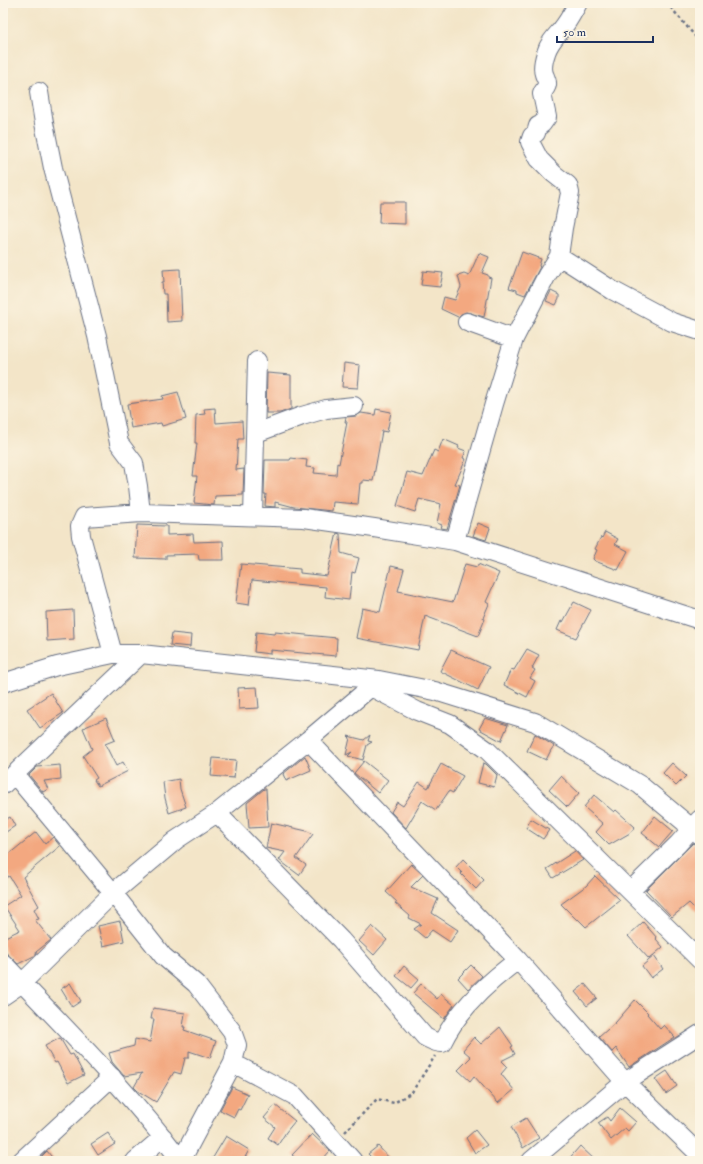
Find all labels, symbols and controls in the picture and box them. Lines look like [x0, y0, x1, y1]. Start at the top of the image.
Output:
scale bar [557, 18, 653, 44]
text: 50 m [563, 25, 587, 40]

